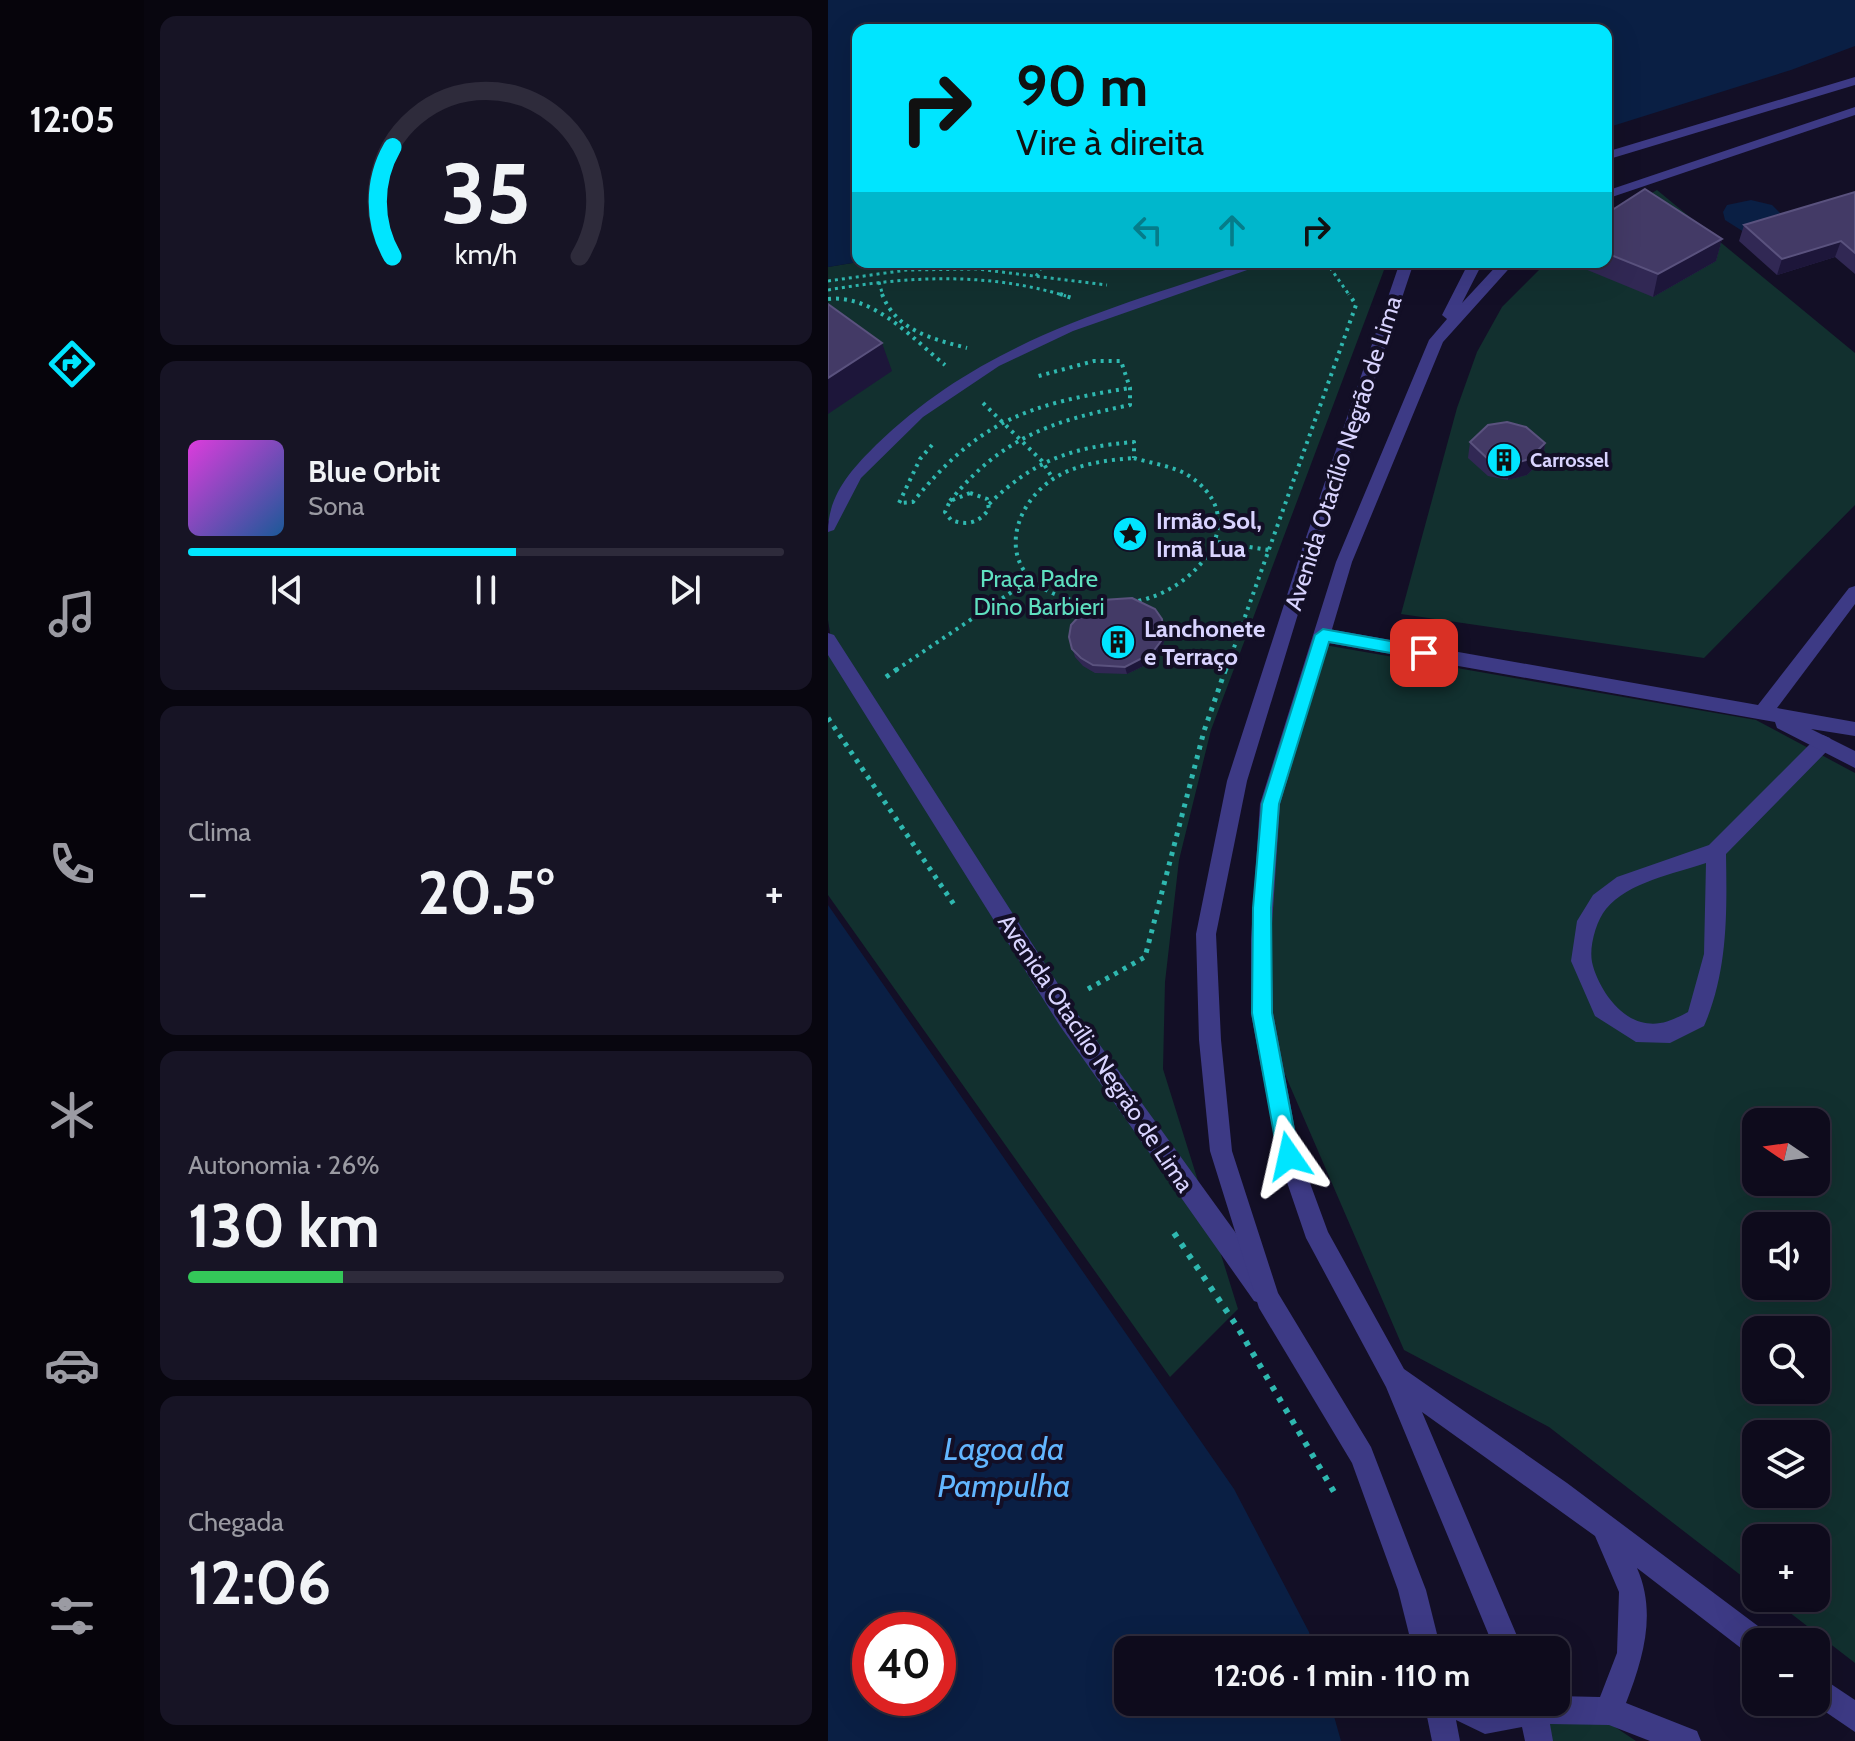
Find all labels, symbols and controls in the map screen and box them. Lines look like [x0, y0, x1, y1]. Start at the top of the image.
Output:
text: 90 m [1016, 52, 1148, 120]
icon: right [884, 56, 988, 160]
text: 12:05 [29, 97, 115, 141]
text: Vire à direita [1016, 120, 1204, 164]
text: 35 [441, 142, 531, 243]
icon: left [1126, 208, 1170, 252]
icon: ahead [1210, 208, 1254, 252]
icon: right [1294, 208, 1338, 252]
text: km/h [455, 236, 517, 271]
street label: Avenida Otacílio Negrão de Lima [1278, 292, 1408, 614]
icon: directions [44, 336, 100, 392]
building icon: Carrossel [1485, 441, 1523, 479]
place label: Carrossel [1530, 448, 1609, 472]
text: Blue Orbit [308, 453, 440, 490]
text: Sona [308, 490, 365, 522]
place label: Irmão Sol, Irmã Lua [1156, 506, 1262, 563]
place icon: Irmão Sol, Irmã Lua [1111, 515, 1149, 553]
park label: Praça Padre Dino Barbieri [973, 564, 1105, 621]
icon: previous [265, 568, 309, 612]
icon: pause [464, 568, 508, 612]
icon: next [663, 568, 707, 612]
icon: music [44, 586, 100, 642]
place label: Lanchonete e Terraço [1144, 614, 1265, 671]
pin [1390, 619, 1458, 687]
building icon: Lanchonete e Terraço [1099, 623, 1137, 661]
icon: arrive [1402, 631, 1446, 675]
text: Clima [188, 816, 251, 848]
icon: phone [44, 836, 100, 892]
text: 20.5° [418, 856, 554, 929]
text: − [188, 866, 207, 919]
text: + [765, 866, 784, 919]
street label: Avenida Otacílio Negrão de Lima [992, 909, 1200, 1198]
icon: climate [44, 1087, 100, 1143]
north arrow [1742, 1108, 1830, 1196]
map controls [1742, 1108, 1830, 1716]
position arrow [1247, 1114, 1331, 1198]
text: Autonomia · 26% [188, 1149, 380, 1181]
text: 130 km [188, 1189, 380, 1262]
button: sound [1742, 1212, 1830, 1300]
button: search [1742, 1316, 1830, 1404]
icon: car [44, 1337, 100, 1393]
button: layers [1742, 1420, 1830, 1508]
water label: Lagoa da Pampulha [937, 1429, 1071, 1505]
text: Chegada [188, 1506, 284, 1538]
button: + [1742, 1524, 1830, 1612]
text: 12:06 [188, 1546, 331, 1619]
icon: filters [44, 1588, 100, 1644]
speed limit sign: 40 [852, 1612, 956, 1716]
button: − [1742, 1628, 1830, 1716]
text: 12:06 · 1 min · 110 m [1214, 1657, 1470, 1694]

